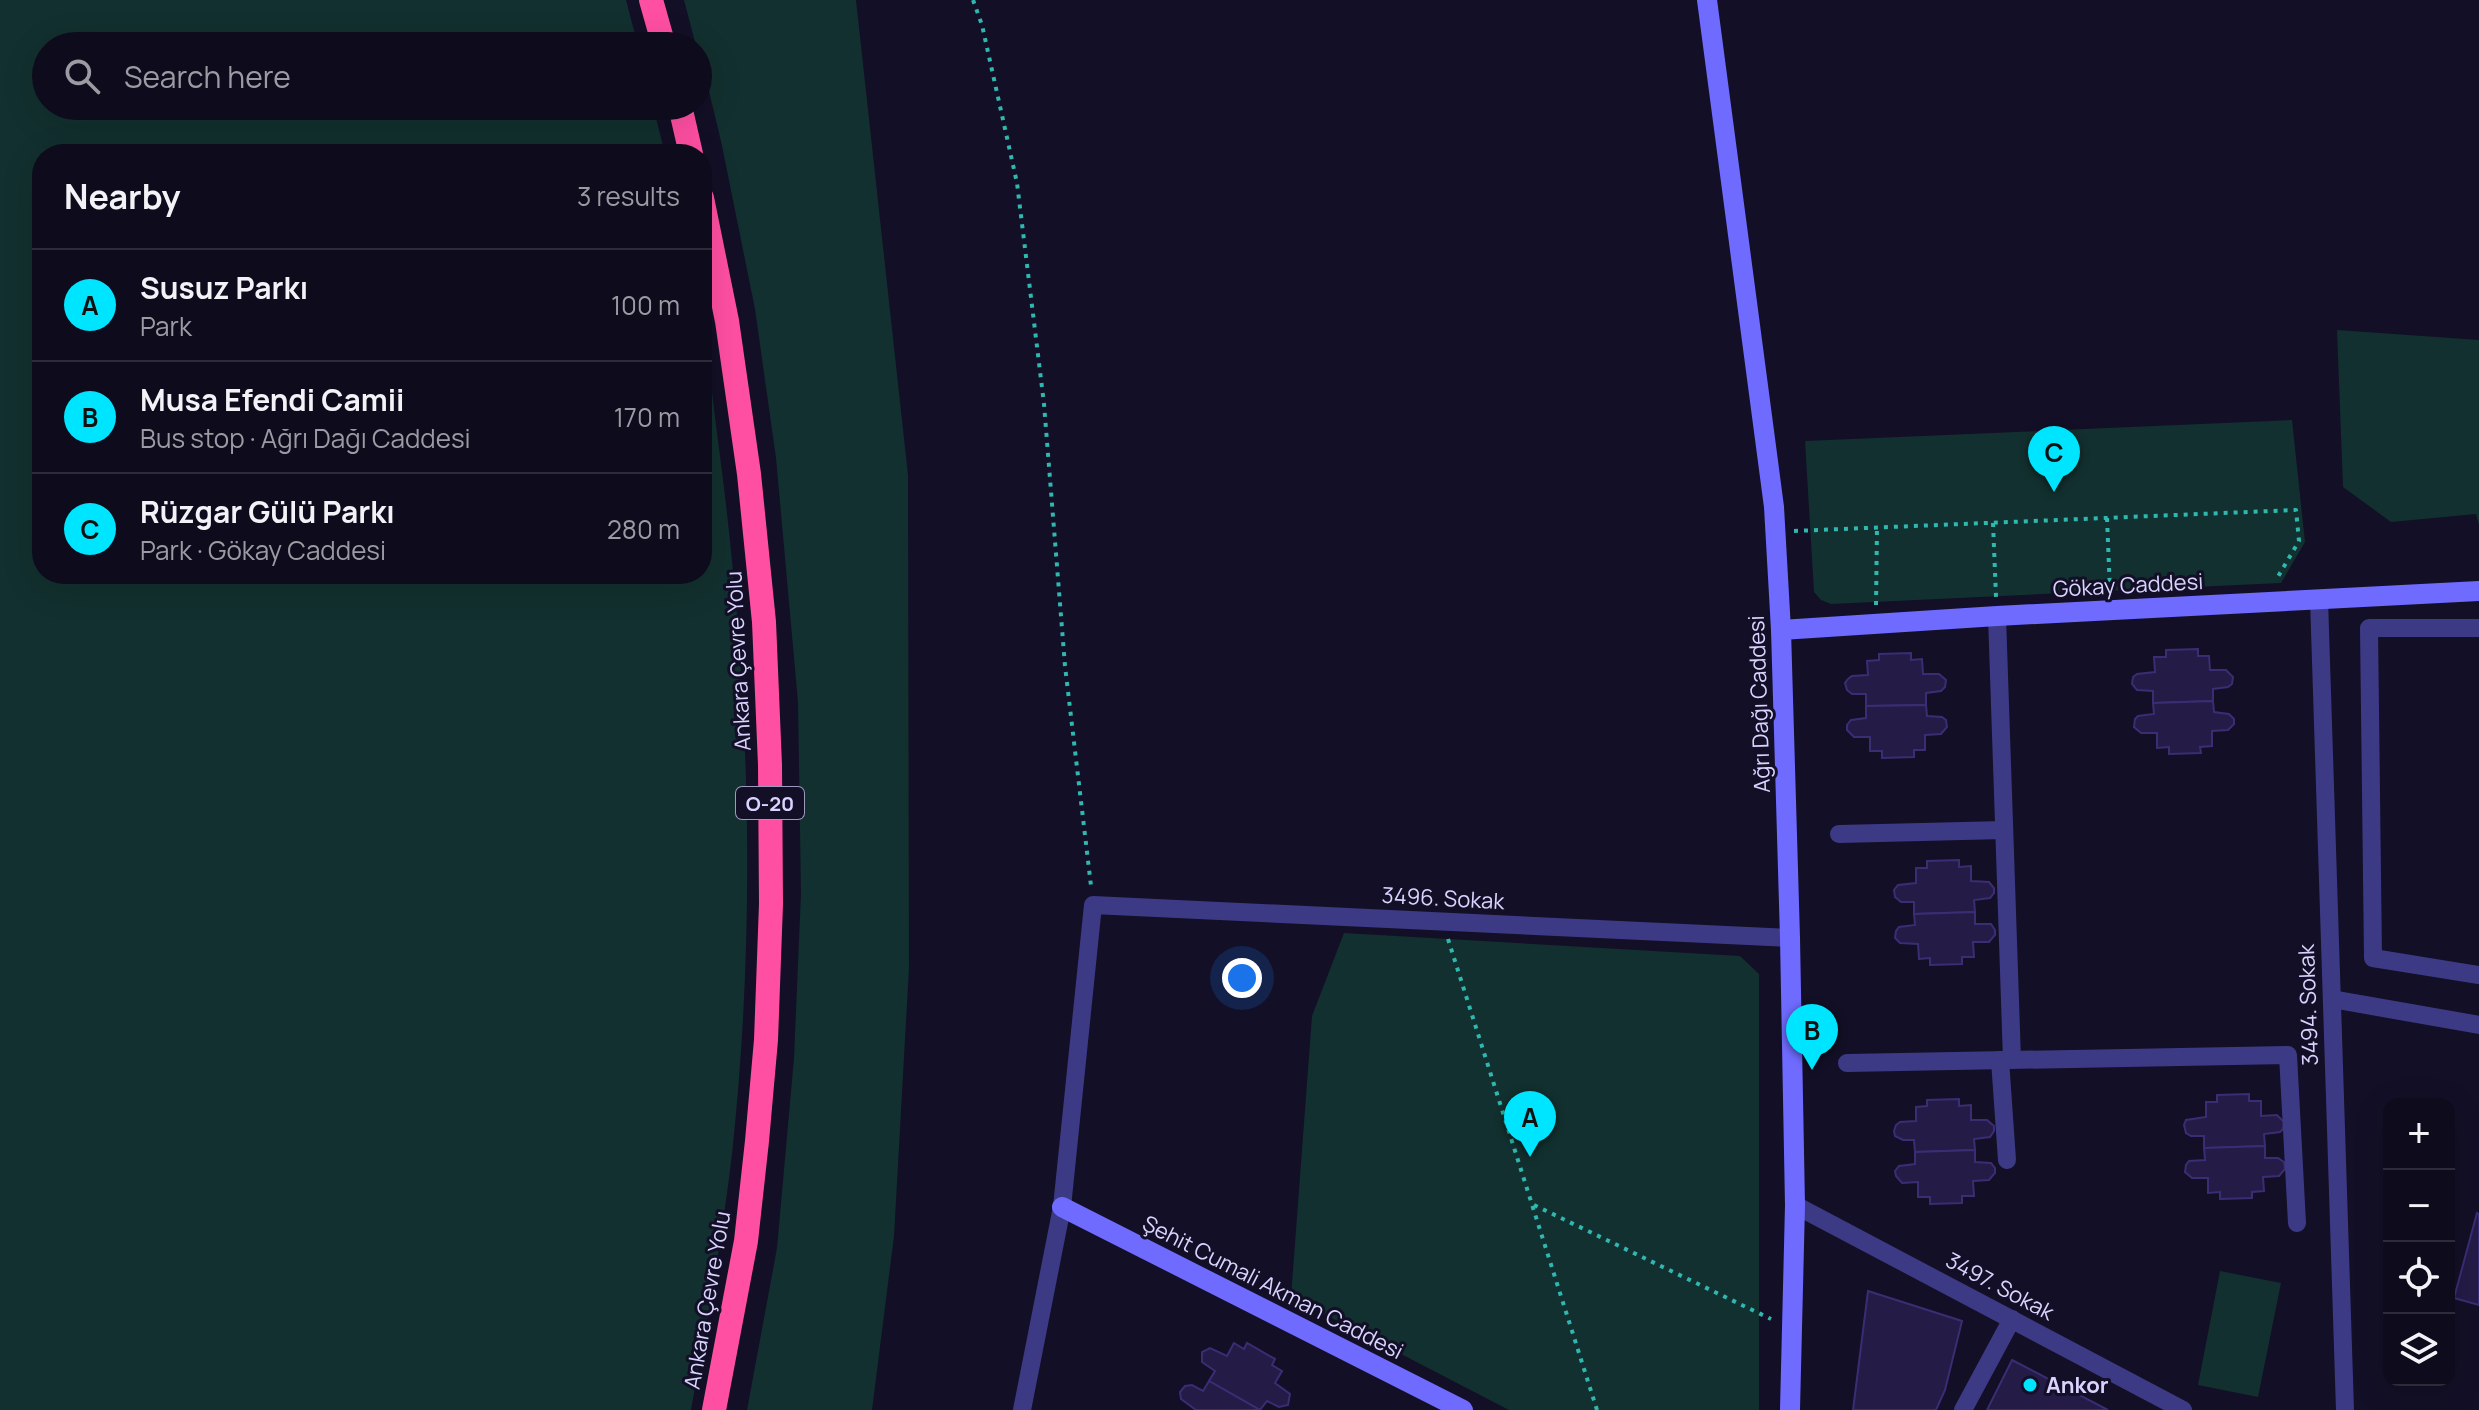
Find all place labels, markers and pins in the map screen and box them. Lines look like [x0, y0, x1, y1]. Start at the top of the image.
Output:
pin: C [2028, 426, 2080, 492]
pin: B [1786, 1004, 1838, 1070]
pin: A [1504, 1091, 1556, 1157]
place label: Ankor [2046, 1370, 2109, 1400]
marker: Ankor [2021, 1376, 2039, 1394]

